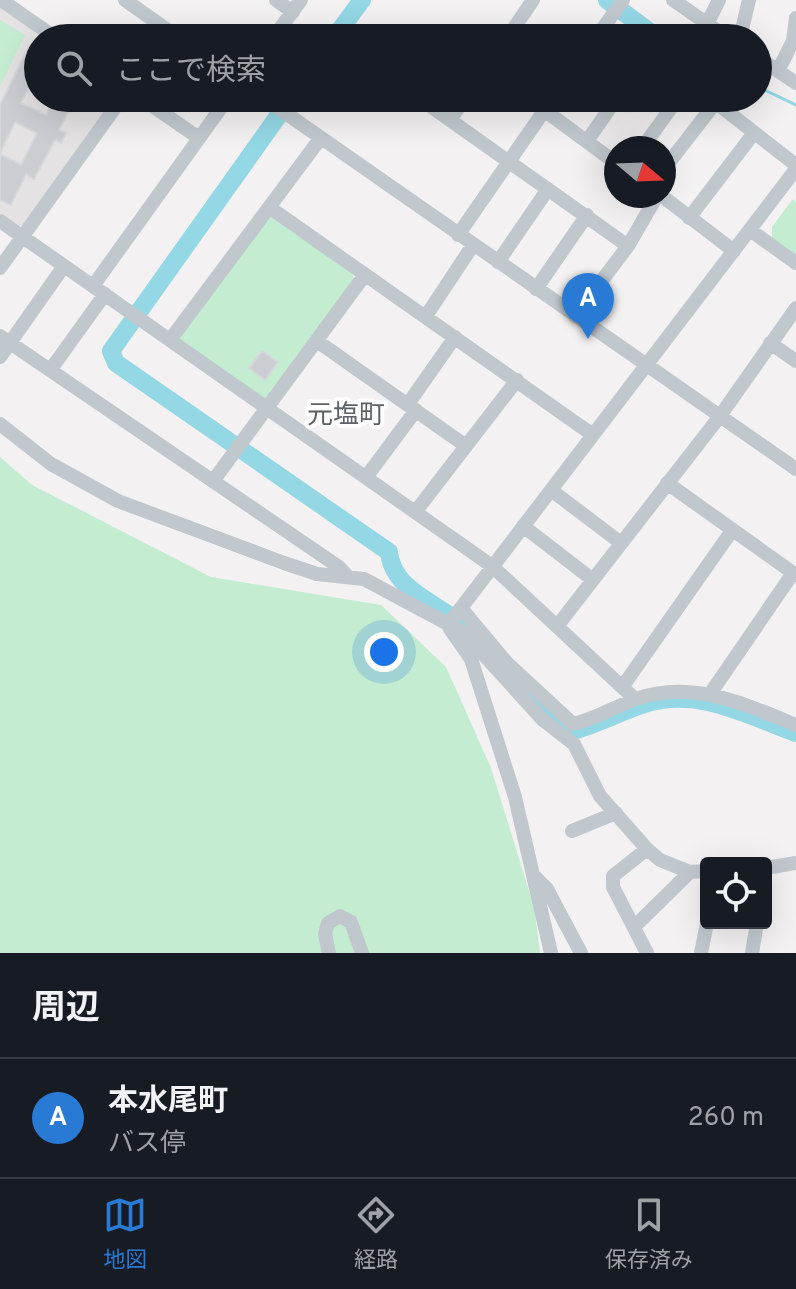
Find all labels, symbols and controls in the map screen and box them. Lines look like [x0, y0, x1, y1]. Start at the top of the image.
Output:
search box [24, 24, 772, 112]
icon: search [52, 46, 96, 90]
text: ここで検索 [116, 54, 266, 91]
north arrow [604, 136, 676, 208]
pin: A [562, 273, 614, 339]
district label: 元塩町 [307, 400, 385, 433]
your location [364, 632, 404, 672]
map controls [700, 857, 772, 929]
button: locate [700, 857, 772, 929]
text: 周辺 [32, 988, 100, 1031]
text: 本水尾町 [108, 1084, 228, 1121]
text: A [49, 1102, 67, 1135]
text: 260 m [688, 1102, 764, 1135]
text: バス停 [108, 1128, 186, 1161]
tab: 地図 [103, 1193, 147, 1275]
tab: 経路 [354, 1193, 398, 1275]
tab: 保存済み [605, 1193, 693, 1275]

